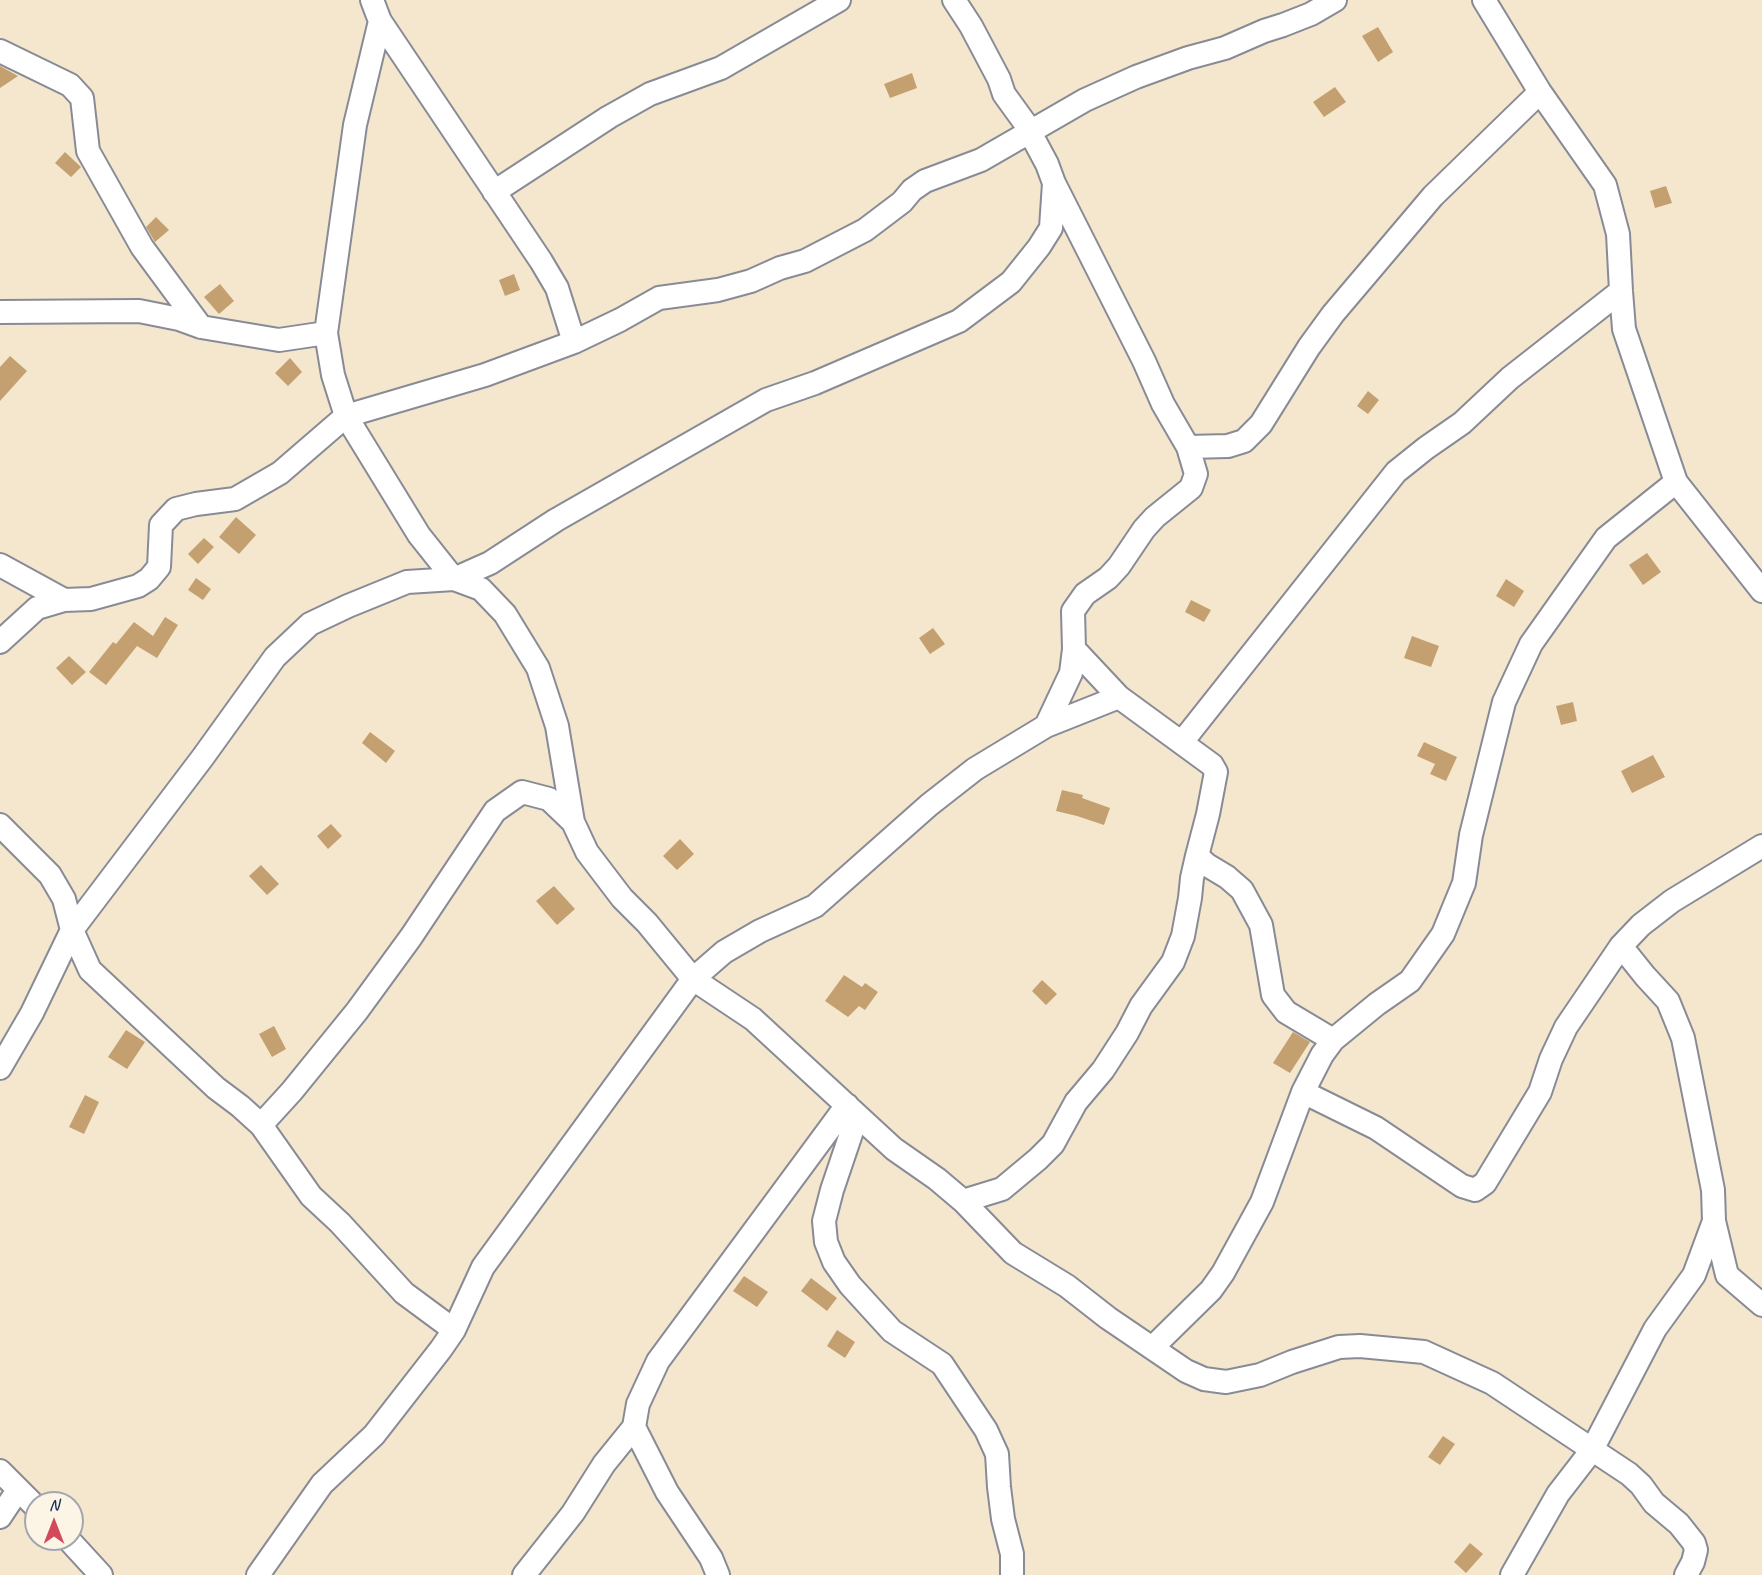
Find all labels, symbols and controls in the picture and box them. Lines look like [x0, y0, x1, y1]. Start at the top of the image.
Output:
north arrow [24, 1491, 84, 1551]
text: N [49, 1495, 59, 1515]

